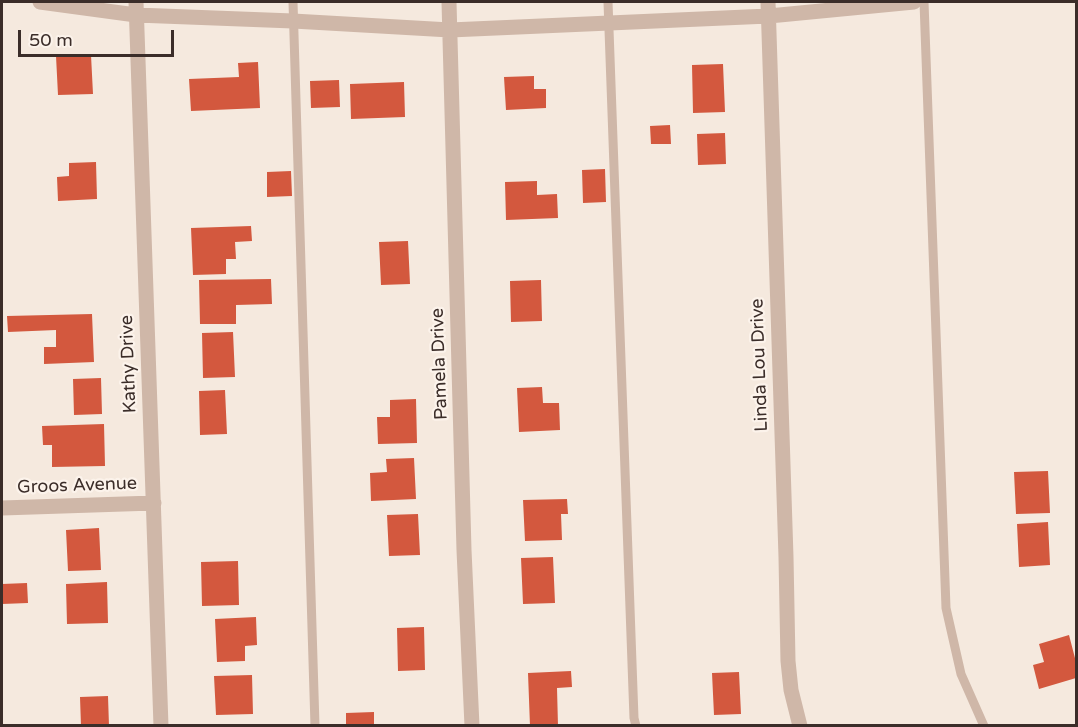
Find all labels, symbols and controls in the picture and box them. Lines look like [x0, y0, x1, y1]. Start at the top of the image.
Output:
scale bar [21, 18, 177, 56]
text: 50 m [29, 29, 73, 51]
street label: Linda Lou Drive [747, 298, 773, 432]
street label: Pamela Drive [427, 308, 453, 420]
street label: Kathy Drive [116, 314, 142, 414]
street label: Groos Avenue [17, 473, 137, 499]

